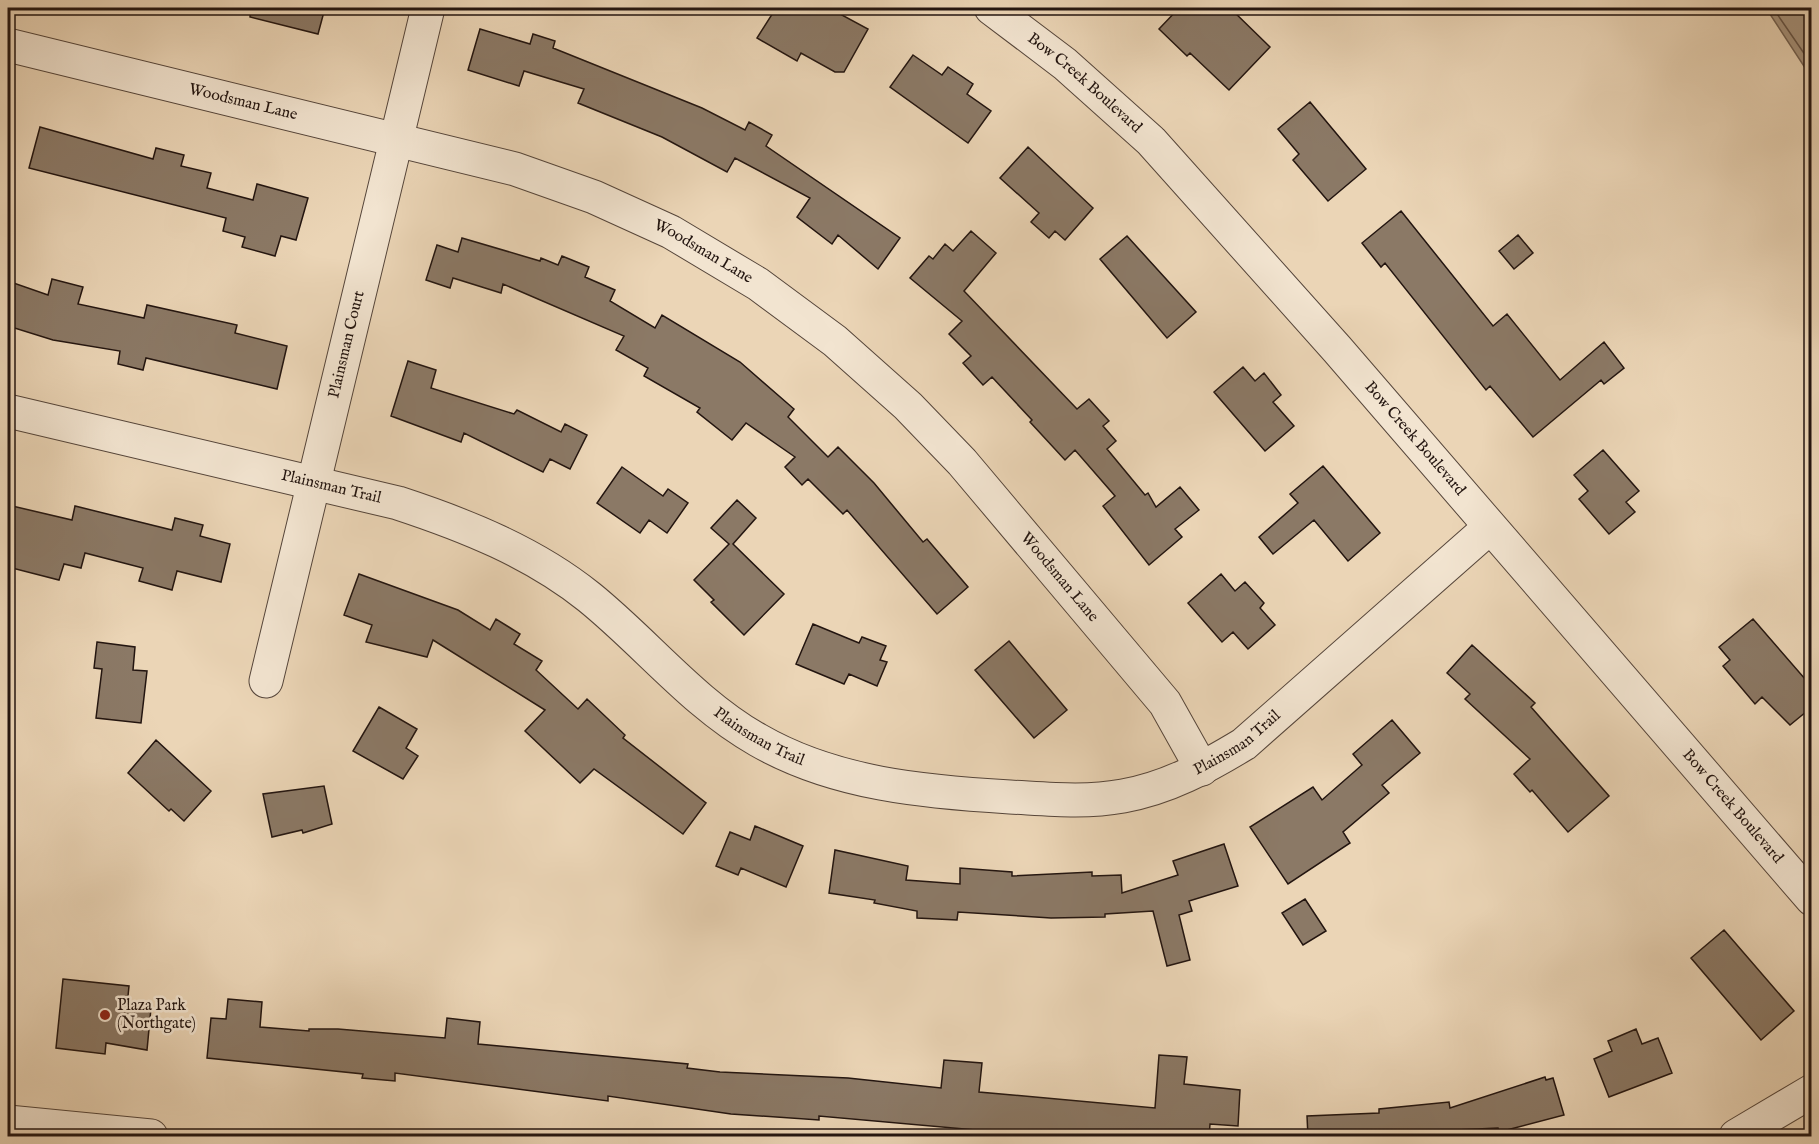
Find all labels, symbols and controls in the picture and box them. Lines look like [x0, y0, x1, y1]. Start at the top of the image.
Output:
street label: Bow Creek Boulevard [1023, 29, 1146, 138]
street label: Woodsman Lane [187, 80, 300, 125]
street label: Woodsman Lane [650, 215, 756, 288]
street label: Plainsman Court [324, 288, 370, 400]
street label: Bow Creek Boulevard [1360, 378, 1470, 500]
street label: Plainsman Trail [279, 466, 384, 509]
street label: Woodsman Lane [1016, 528, 1103, 626]
street label: Plainsman Trail [709, 703, 808, 771]
street label: Plainsman Trail [1190, 706, 1286, 780]
street label: Bow Creek Boulevard [1677, 745, 1787, 868]
place label: Plaza Park (Northgate) [117, 996, 196, 1034]
marker: Plaza Park (Northgate) [98, 1008, 112, 1022]

